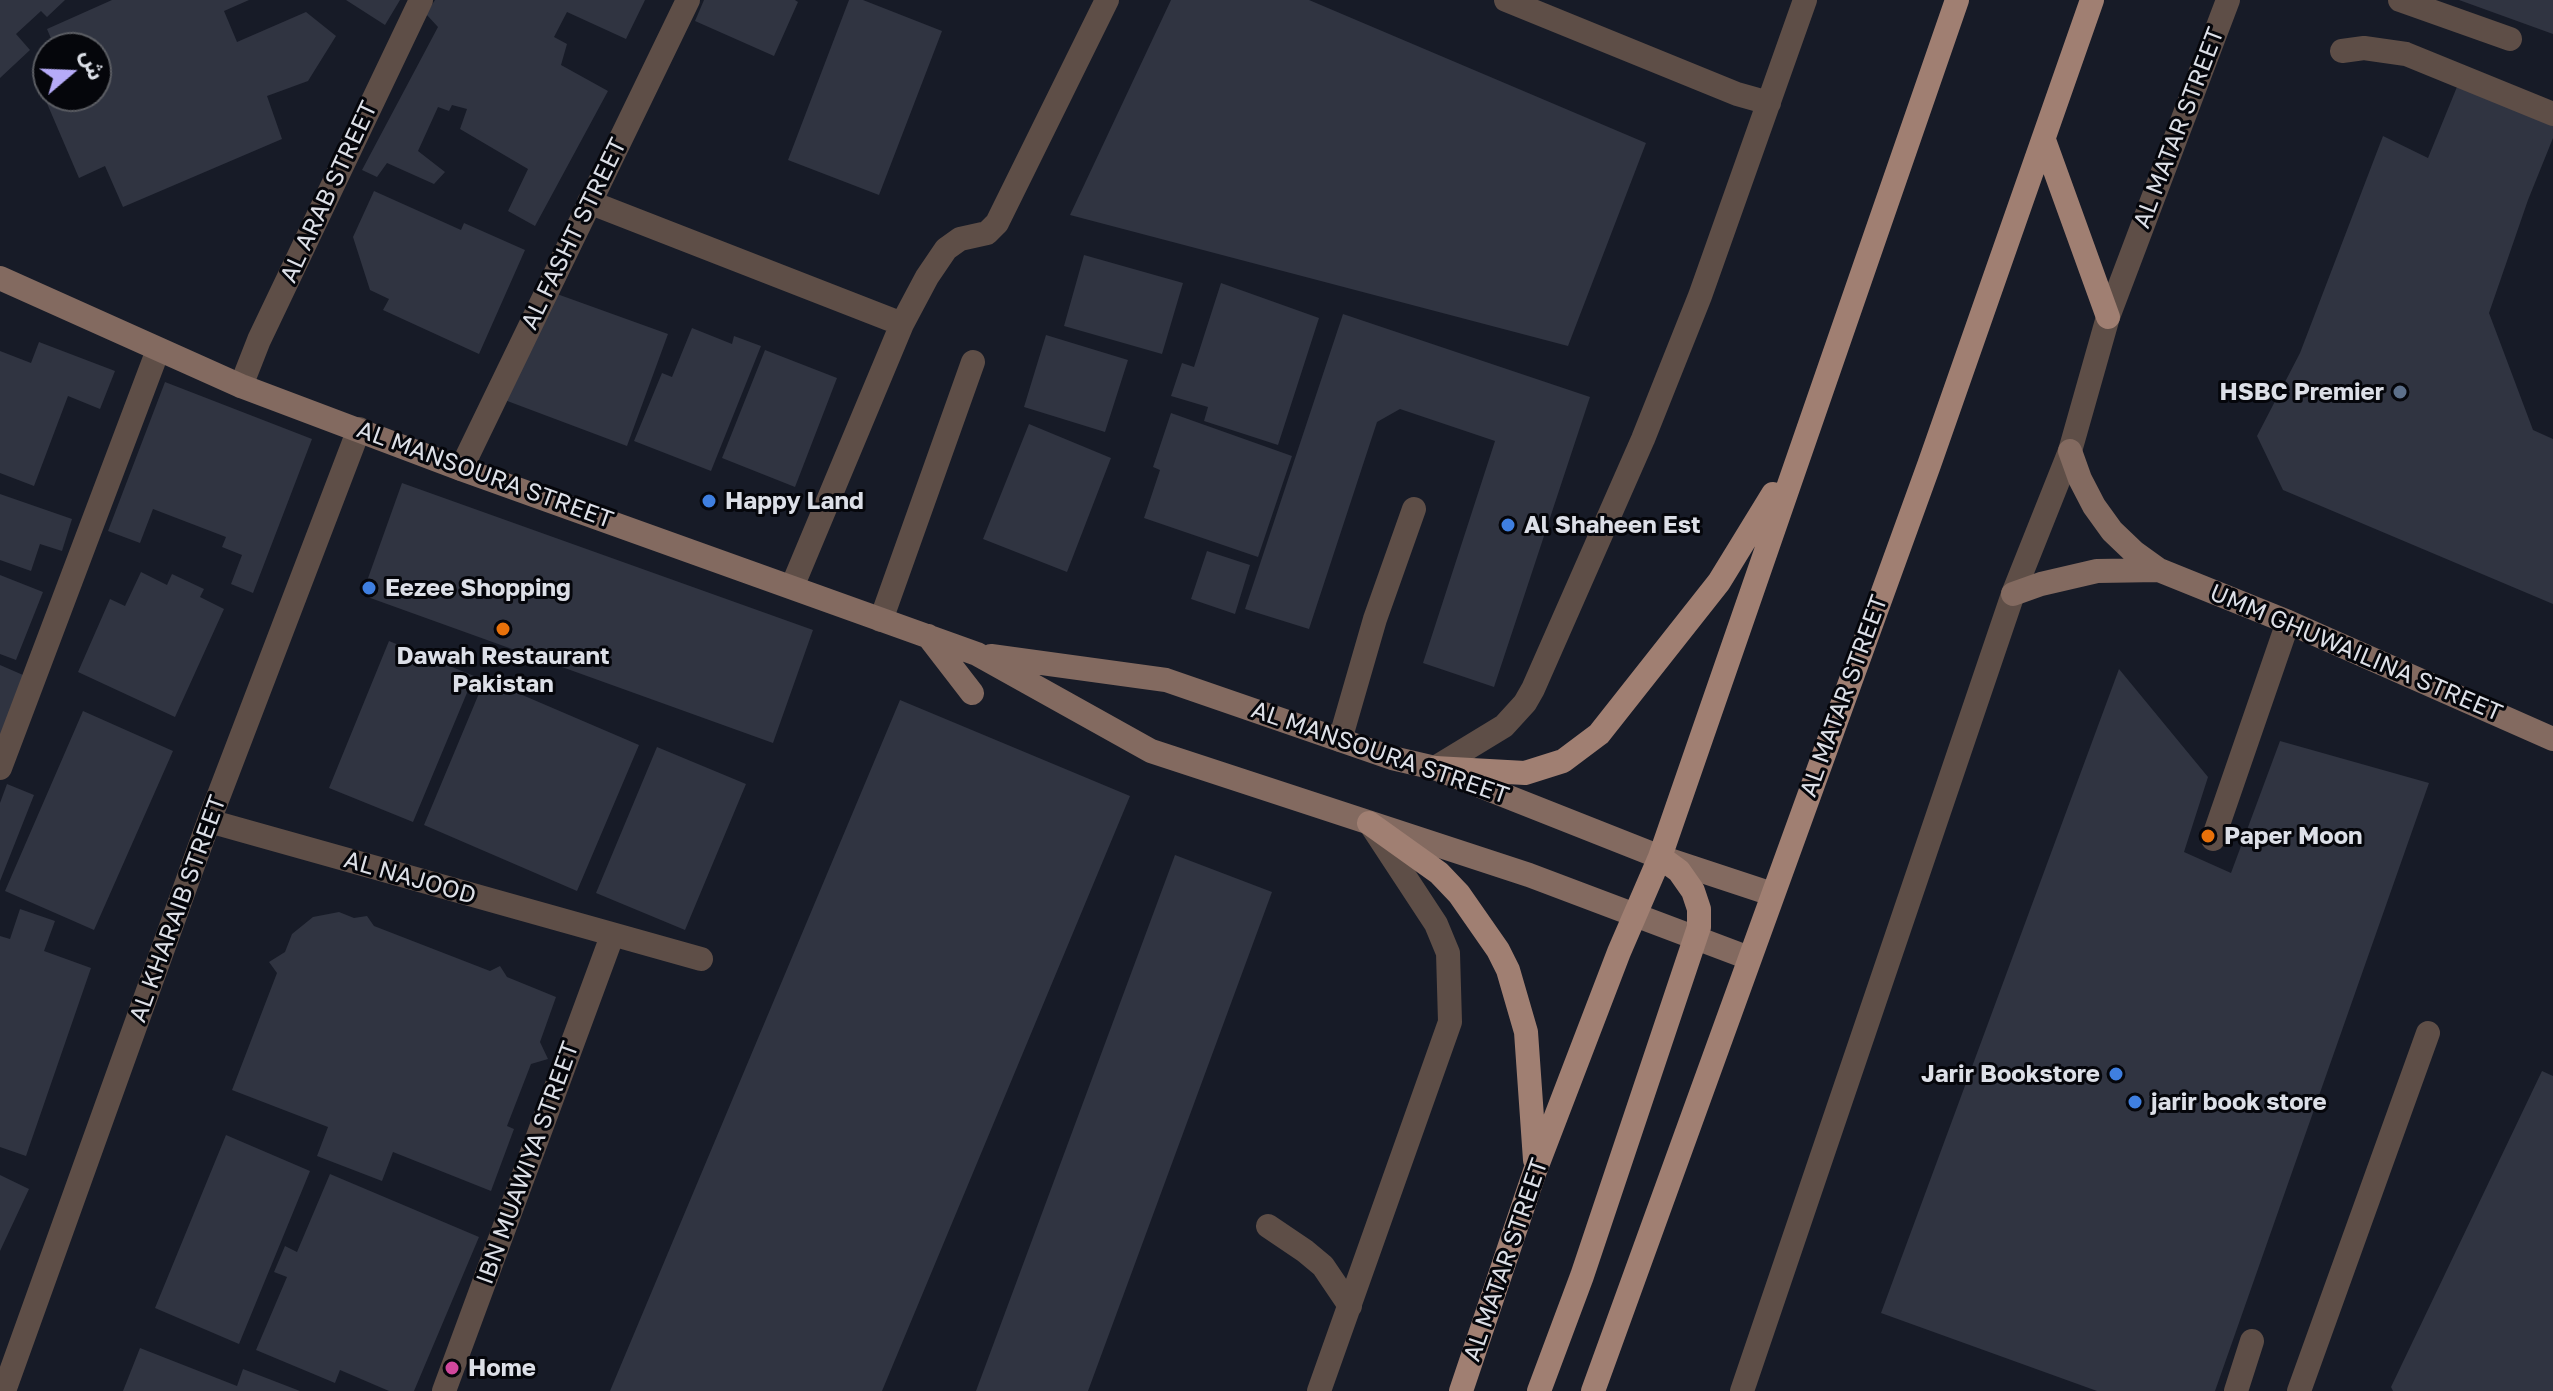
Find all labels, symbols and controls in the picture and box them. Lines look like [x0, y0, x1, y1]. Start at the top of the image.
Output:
street label: AL MATAR STREET [2127, 24, 2231, 232]
north arrow [32, 32, 112, 112]
text: ش [76, 46, 111, 83]
street label: AL ARAB STREET [274, 97, 384, 287]
street label: AL FASHT STREET [515, 133, 633, 335]
place label: HSBC Premier [2220, 378, 2384, 406]
marker: HSBC Premier [2391, 383, 2409, 401]
street label: AL MANSOURA STREET [353, 415, 617, 535]
place label: Happy Land [725, 487, 864, 515]
marker: Happy Land [700, 492, 718, 510]
place label: Al Shaheen Est [1524, 511, 1701, 539]
marker: Al Shaheen Est [1499, 516, 1517, 534]
place label: Eezee Shopping [385, 574, 571, 602]
street label: UMM GHUWAILINA STREET [2205, 578, 2507, 728]
marker: Eezee Shopping [360, 579, 378, 597]
street label: AL MATAR STREET [1794, 591, 1894, 801]
marker: Dawah Restaurant Pakistan [494, 620, 512, 638]
place label: Dawah Restaurant Pakistan [396, 642, 610, 698]
street label: AL MANSOURA STREET [1247, 695, 1513, 811]
street label: AL KHARAIB STREET [124, 792, 232, 1026]
place label: Paper Moon [2224, 822, 2363, 850]
marker: Paper Moon [2199, 827, 2217, 845]
street label: AL NAJOOD [341, 845, 479, 911]
street label: IBN MUAWIYA STREET [471, 1038, 585, 1288]
place label: Jarir Bookstore [1921, 1060, 2100, 1088]
marker: Jarir Bookstore [2107, 1065, 2125, 1083]
place label: jarir book store [2151, 1088, 2327, 1116]
marker: jarir book store [2126, 1093, 2144, 1111]
street label: AL MATAR STREET [1458, 1155, 1554, 1365]
place label: Home [468, 1354, 536, 1382]
marker: Home [443, 1359, 461, 1377]

